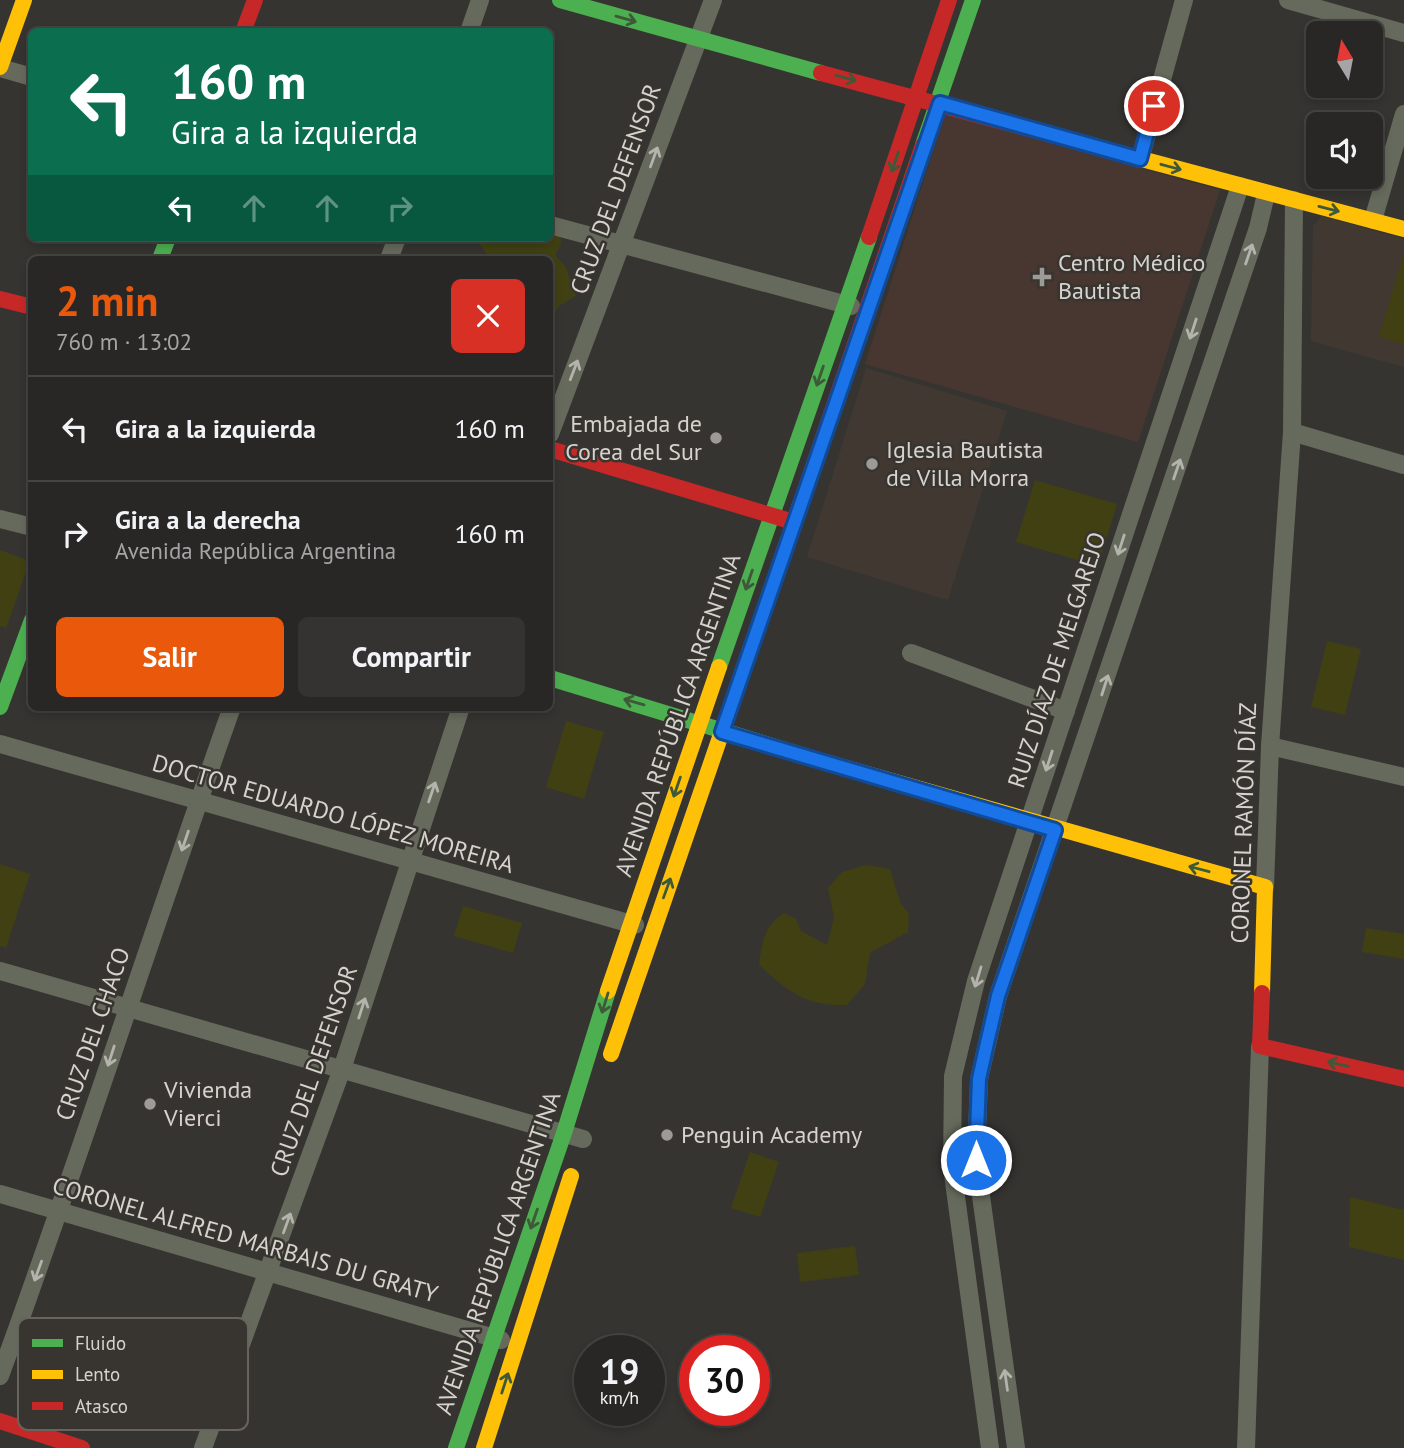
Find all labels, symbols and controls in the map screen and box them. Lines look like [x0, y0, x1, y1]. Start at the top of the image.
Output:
one-way arrow [615, 14, 637, 27]
north arrow [1306, 21, 1382, 98]
map controls [1306, 21, 1383, 189]
text: 160 m [171, 49, 306, 113]
icon: left [56, 56, 147, 147]
one-way arrow [834, 73, 856, 86]
pin [1124, 76, 1184, 136]
street label: CRUZ DEL DEFENSOR [563, 79, 668, 298]
icon: arrive [1135, 87, 1173, 125]
text: Gira a la izquierda [171, 111, 418, 153]
button: sound [1306, 112, 1383, 189]
one-way arrow [649, 147, 662, 169]
one-way arrow [888, 150, 901, 172]
one-way arrow [1159, 161, 1182, 174]
icon: left [162, 189, 200, 227]
icon: ahead [235, 189, 273, 227]
icon: ahead [308, 189, 346, 227]
icon: right [381, 189, 419, 227]
one-way arrow [1318, 203, 1340, 216]
one-way arrow [1244, 243, 1256, 265]
place label: Centro Médico Bautista [1058, 247, 1205, 306]
marker: Centro Médico Bautista [1032, 267, 1052, 287]
text: 2 min [56, 273, 158, 328]
button: close [451, 279, 525, 353]
one-way arrow [1185, 317, 1198, 339]
text: 760 m · 13:02 [56, 327, 192, 356]
one-way arrow [569, 360, 581, 381]
one-way arrow [813, 365, 825, 387]
place label: Embajada de Corea del Sur [565, 408, 702, 467]
icon: left [56, 410, 94, 448]
text: Gira a la izquierda [115, 412, 316, 445]
text: 160 m [454, 412, 525, 445]
marker: Embajada de Corea del Sur [708, 430, 724, 446]
place label: Iglesia Bautista de Villa Morra [886, 434, 1044, 493]
marker: Iglesia Bautista de Villa Morra [864, 456, 880, 472]
one-way arrow [1172, 459, 1184, 481]
text: Gira a la derecha [115, 503, 301, 536]
icon: right [56, 515, 94, 553]
text: 160 m [454, 517, 525, 550]
street label: RUIZ DÍAZ DE MELGAREJO [1001, 528, 1113, 792]
one-way arrow [1114, 533, 1126, 555]
text: Avenida República Argentina [115, 536, 396, 565]
street label: AVENIDA REPÚBLICA ARGENTINA [608, 549, 748, 881]
one-way arrow [742, 569, 754, 591]
button: Salir [56, 617, 284, 697]
button: Compartir [298, 617, 525, 697]
one-way arrow [1099, 675, 1112, 697]
one-way arrow [623, 695, 645, 708]
street label: CORONEL RAMÓN DÍAZ [1224, 702, 1263, 944]
street label: DOCTOR EDUARDO LÓPEZ MOREIRA [149, 747, 517, 880]
one-way arrow [1042, 749, 1055, 771]
one-way arrow [670, 776, 682, 798]
one-way arrow [426, 781, 439, 803]
one-way arrow [178, 829, 190, 851]
one-way arrow [1188, 862, 1211, 875]
one-way arrow [662, 877, 675, 899]
street label: CRUZ DEL CHACO [48, 943, 137, 1125]
street label: CRUZ DEL DEFENSOR [263, 961, 364, 1181]
one-way arrow [971, 965, 983, 987]
one-way arrow [597, 992, 610, 1014]
one-way arrow [356, 998, 369, 1020]
one-way arrow [103, 1044, 116, 1066]
one-way arrow [1327, 1057, 1349, 1070]
place label: Vivienda Vierci [163, 1074, 252, 1133]
street label: AVENIDA REPÚBLICA ARGENTINA [428, 1087, 568, 1419]
marker: Vivienda Vierci [142, 1096, 158, 1112]
place label: Penguin Academy [681, 1119, 862, 1150]
position arrow [939, 1123, 1013, 1197]
marker: Penguin Academy [659, 1127, 675, 1143]
street label: CORONEL ALFRED MARBAIS DU GRATY [49, 1170, 442, 1310]
one-way arrow [527, 1208, 539, 1230]
one-way arrow [282, 1213, 294, 1235]
one-way arrow [31, 1260, 43, 1282]
legend [18, 1318, 248, 1430]
text: Fluido [75, 1331, 126, 1355]
speed limit sign: 30 [679, 1335, 770, 1426]
text: 19 [600, 1348, 639, 1394]
text: Lento [75, 1362, 120, 1386]
one-way arrow [999, 1370, 1012, 1392]
one-way arrow [499, 1372, 512, 1394]
text: km/h [600, 1386, 639, 1409]
text: Atasco [75, 1394, 128, 1418]

